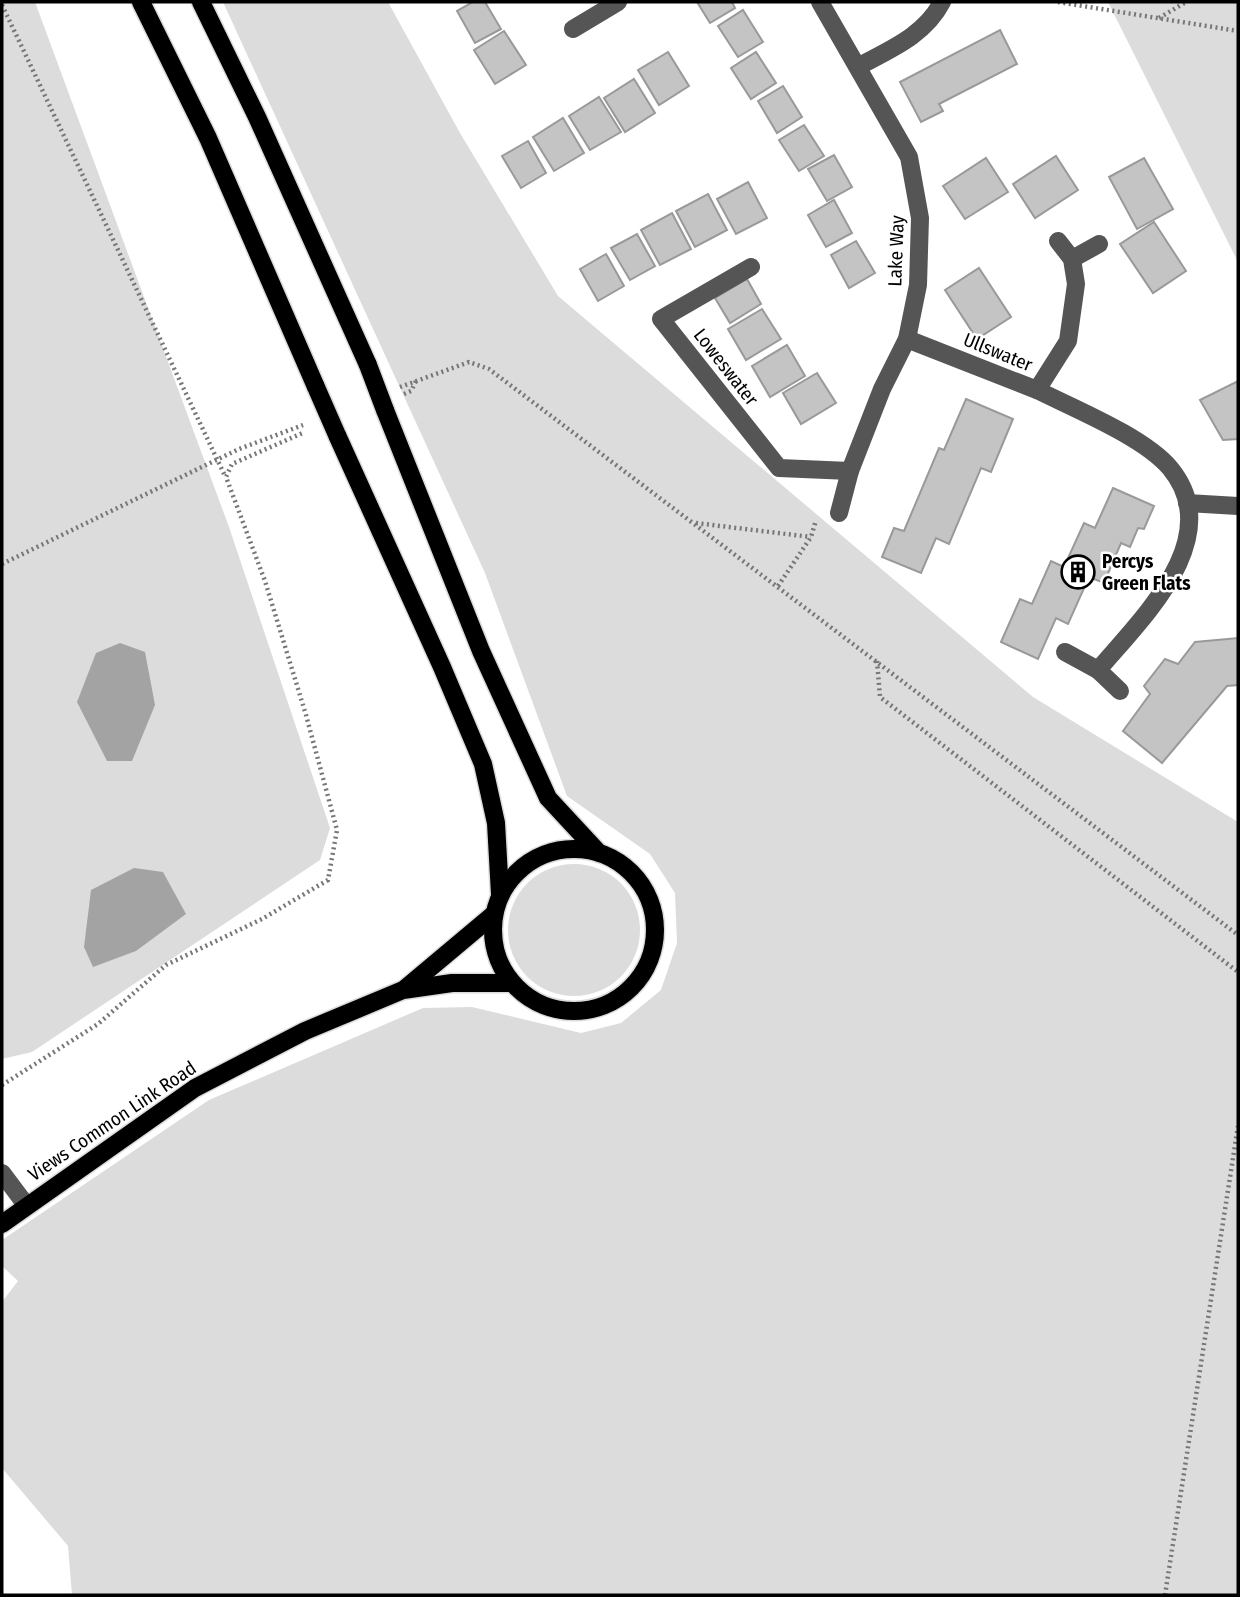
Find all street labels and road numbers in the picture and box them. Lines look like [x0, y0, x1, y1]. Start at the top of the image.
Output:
street label: Lake Way [883, 214, 909, 287]
street label: Loweswater [689, 324, 763, 410]
street label: Ullswater [960, 328, 1036, 376]
street label: Views Common Link Road [24, 1056, 200, 1186]

